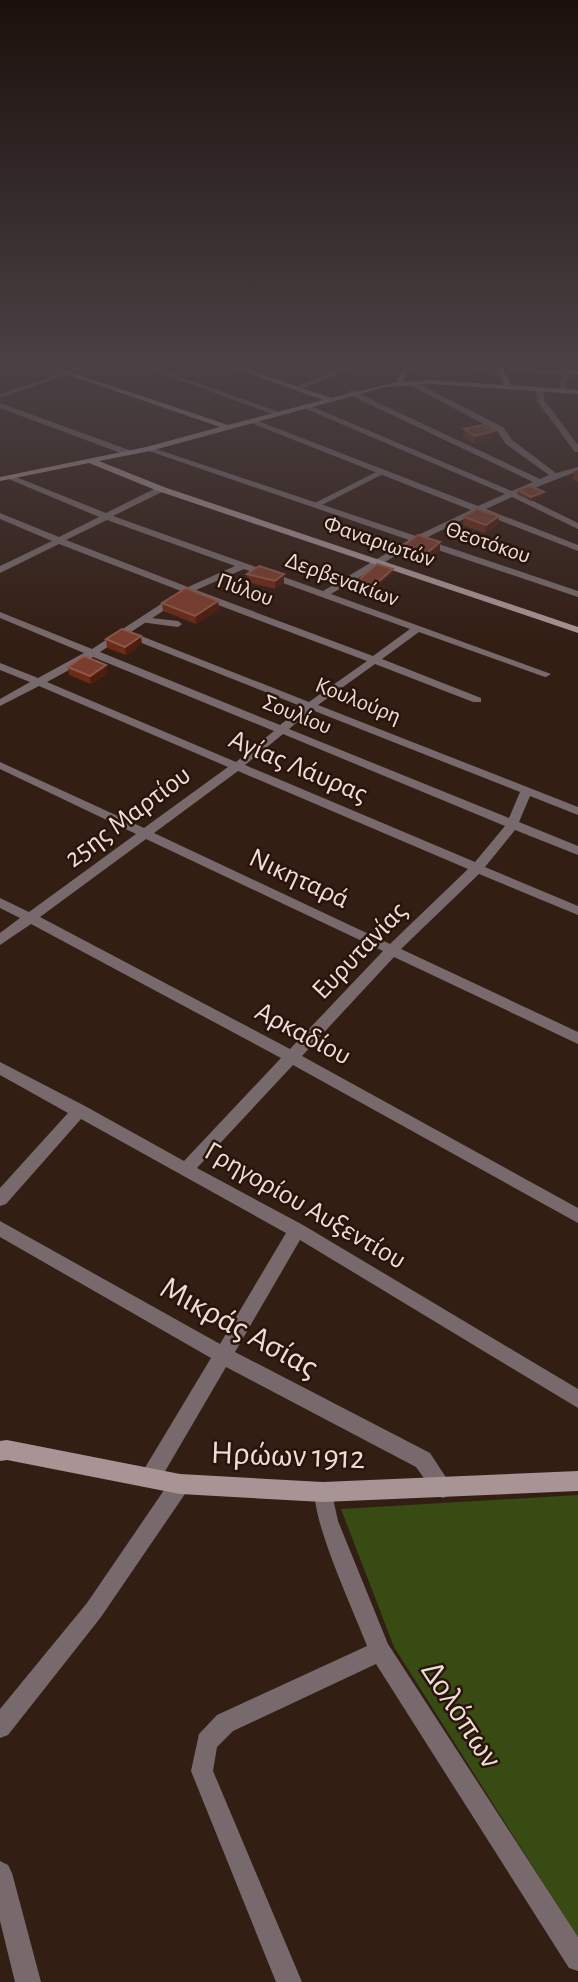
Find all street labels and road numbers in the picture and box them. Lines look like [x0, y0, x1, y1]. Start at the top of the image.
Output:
street label: Φαναριωτών [320, 512, 438, 572]
street label: Θεοτόκου [443, 518, 533, 568]
street label: Δερβενακίων [282, 549, 402, 611]
street label: Πύλου [214, 569, 276, 611]
street label: Κουλούρη [312, 673, 404, 729]
street label: Σουλίου [259, 691, 335, 739]
street label: Αγίας Λάυρας [225, 725, 372, 809]
street label: 25ης Μαρτίου [60, 761, 196, 873]
street label: Νικηταρά [245, 844, 353, 914]
street label: Ευρυτανίας [307, 897, 413, 1005]
street label: Αρκαδίου [251, 997, 355, 1071]
street label: Γρηγορίου Αυξεντίου [200, 1137, 410, 1275]
street label: Μικράς Ασίας [155, 1271, 323, 1385]
street label: Ηρώων 1912 [210, 1437, 366, 1475]
street label: Δολόπων [414, 1656, 508, 1774]

